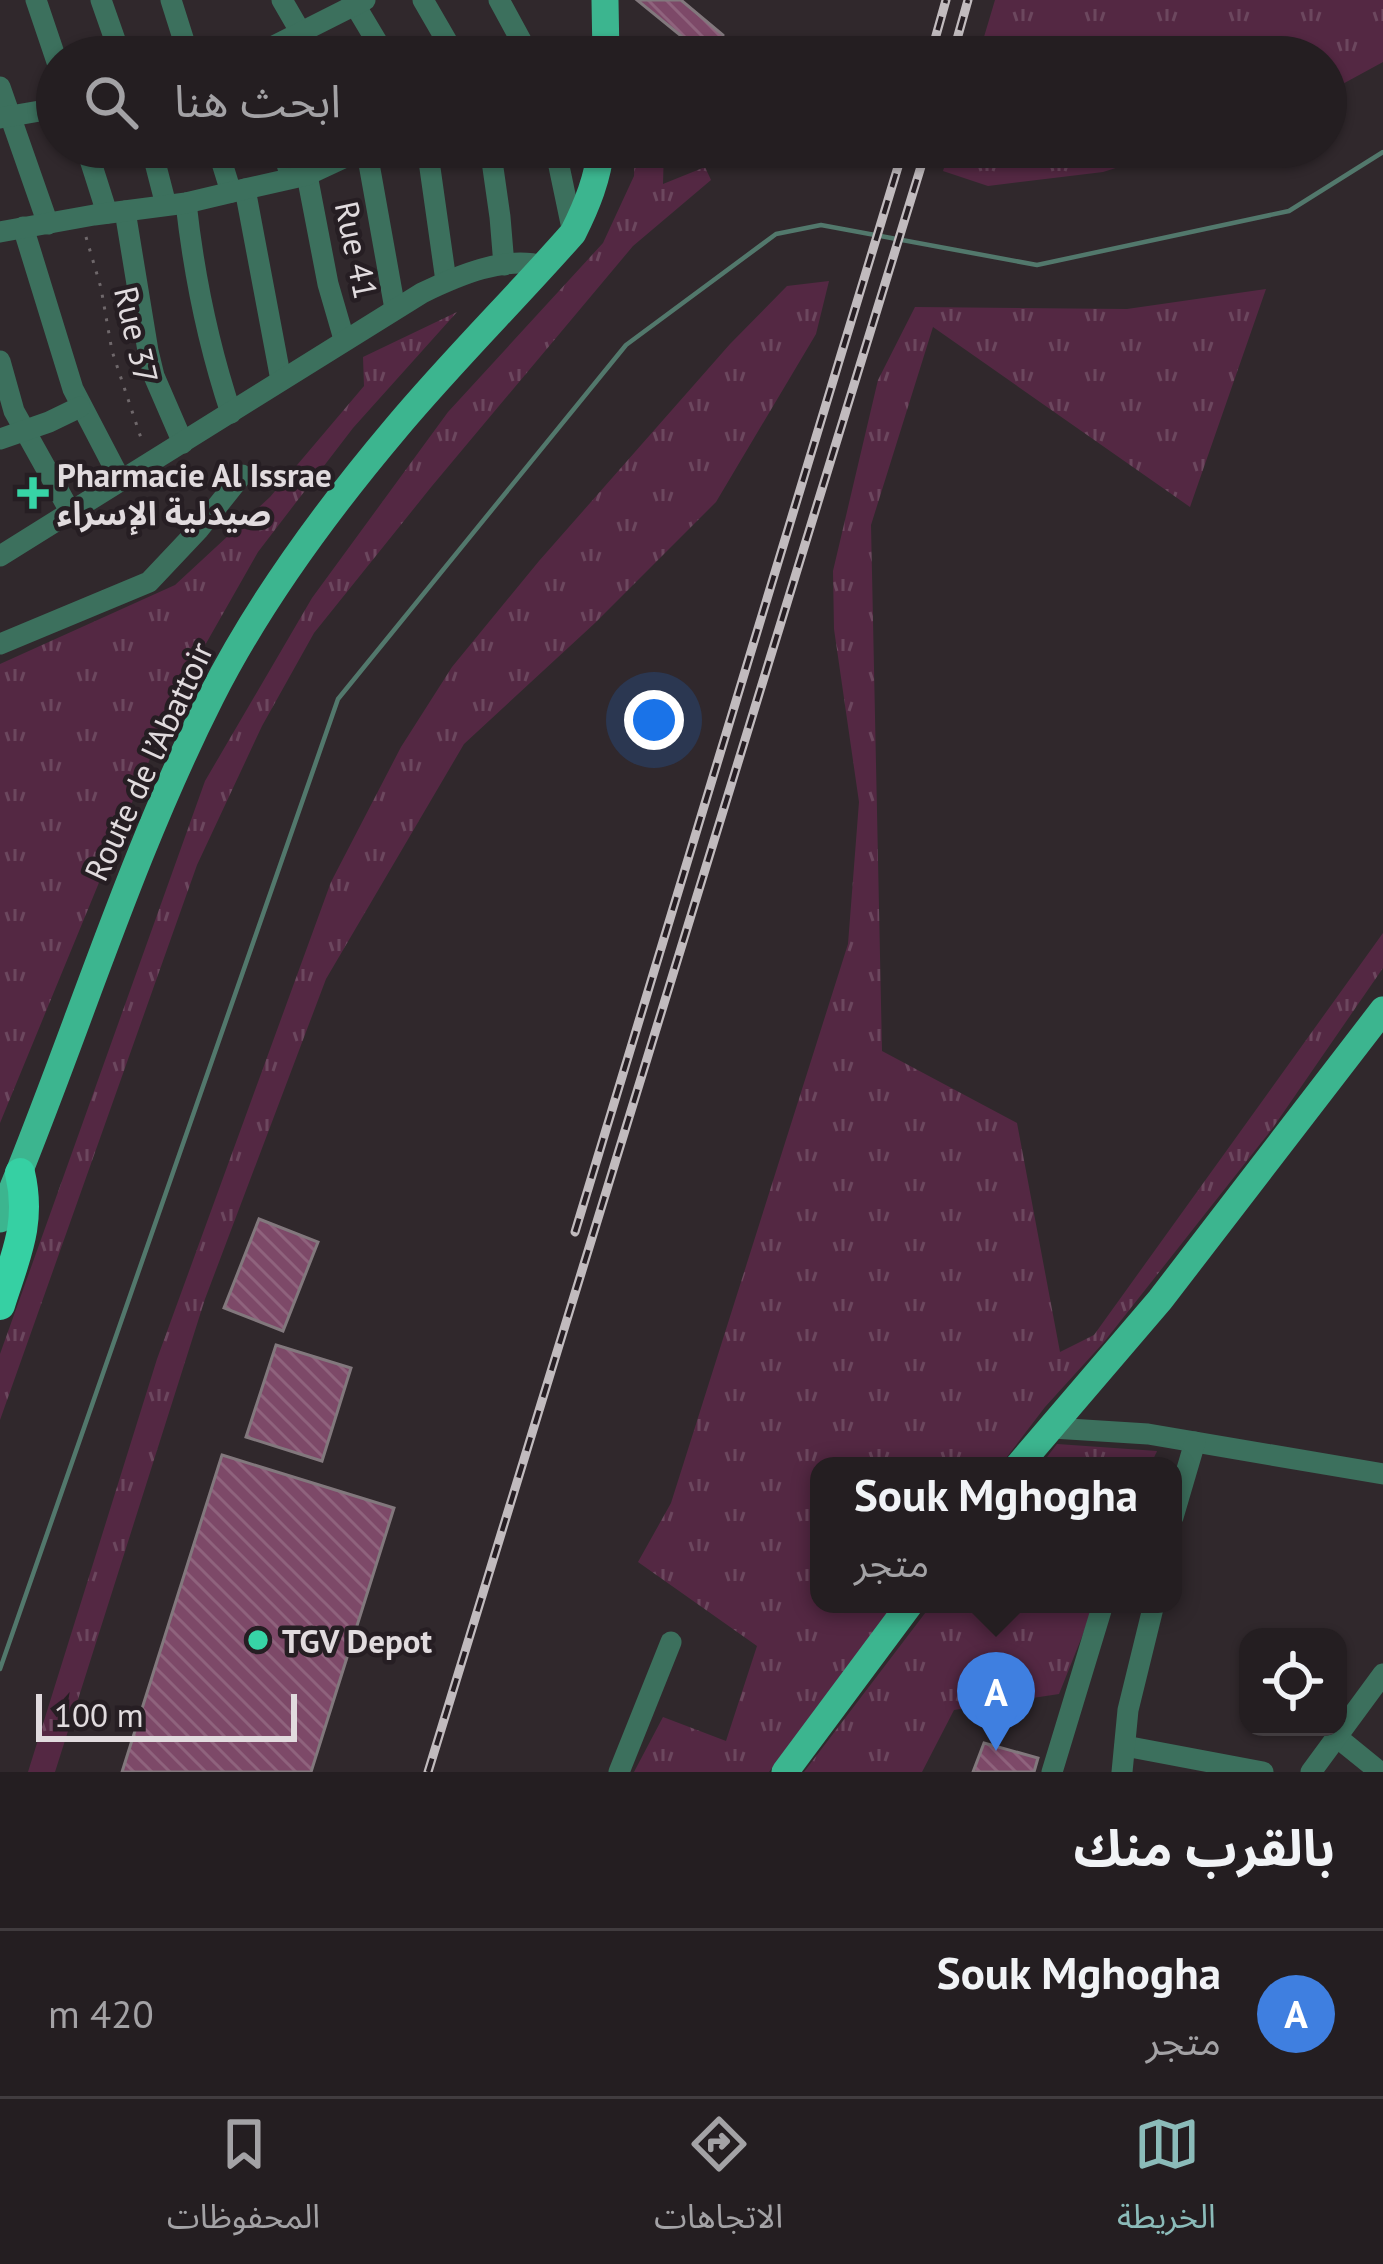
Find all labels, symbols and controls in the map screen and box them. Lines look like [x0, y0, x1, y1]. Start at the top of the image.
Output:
search box [36, 36, 1347, 168]
icon: search [78, 69, 144, 135]
text: ابحث هنا [174, 71, 341, 129]
street label: Rue 41 [326, 197, 388, 303]
street label: Rue 37 [105, 282, 169, 388]
place label: Pharmacie Al Issrae صيدلية الإسراء [57, 453, 332, 536]
marker: Pharmacie Al Issrae صيدلية الإسراء [20, 480, 46, 506]
street label: Route de l’Abattoir [74, 635, 222, 887]
your location [624, 690, 684, 750]
popup [810, 1457, 1182, 1613]
text: Souk Mghogha [854, 1465, 1138, 1523]
text: متجر [854, 1537, 929, 1588]
place label: TGV Depot [282, 1619, 432, 1662]
marker: TGV Depot [245, 1627, 271, 1653]
map controls [1239, 1628, 1347, 1736]
button: locate [1239, 1628, 1347, 1736]
pin: A [957, 1652, 1035, 1751]
scale bar [36, 1688, 297, 1741]
text: 100 m [54, 1693, 144, 1736]
text: بالقرب منك [1073, 1814, 1335, 1880]
text: Souk Mghogha [937, 1943, 1221, 2001]
text: 420 m [48, 1988, 154, 2039]
text: A [1284, 1988, 1308, 2039]
text: متجر [1146, 2015, 1221, 2066]
tab: المحفوظات [167, 2111, 320, 2252]
tab: الاتجاهات [654, 2111, 783, 2252]
tab: الخريطة [1117, 2111, 1216, 2252]

